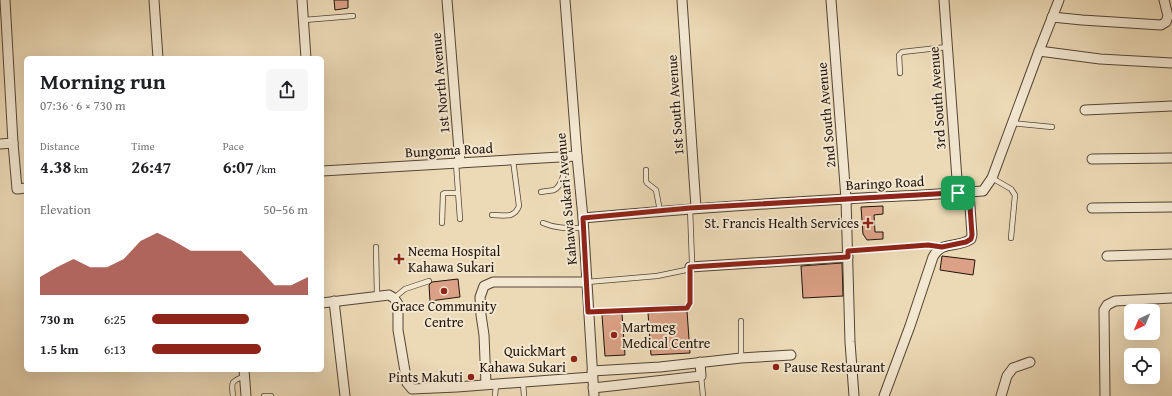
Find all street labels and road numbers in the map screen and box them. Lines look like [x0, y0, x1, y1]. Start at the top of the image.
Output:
street label: 1st North Avenue [426, 31, 454, 134]
street label: 3rd South Avenue [923, 45, 951, 150]
street label: 1st South Avenue [661, 54, 688, 156]
street label: 2nd South Avenue [811, 61, 841, 168]
street label: Kahawa Sukari Avenue [550, 132, 582, 266]
street label: Bungoma Road [405, 138, 494, 162]
street label: Baringo Road [845, 171, 925, 195]

